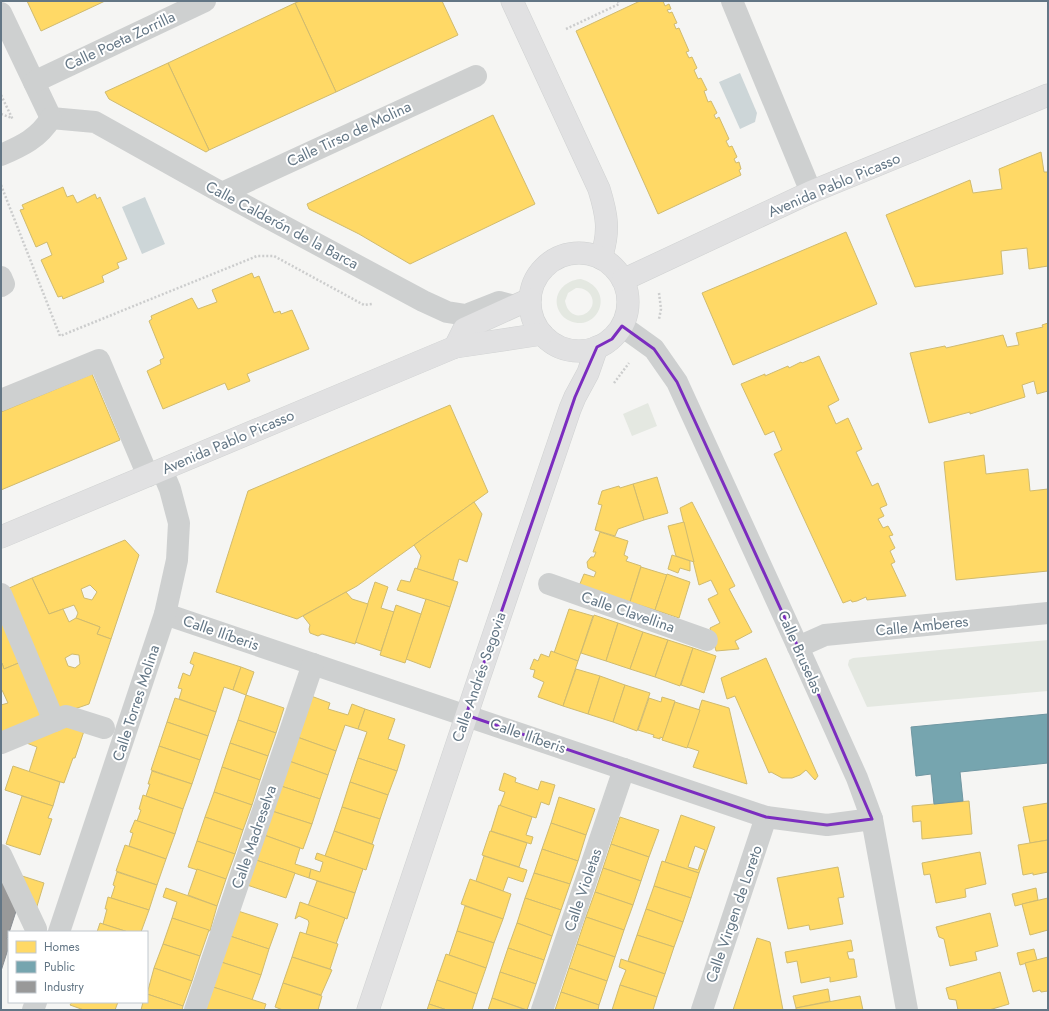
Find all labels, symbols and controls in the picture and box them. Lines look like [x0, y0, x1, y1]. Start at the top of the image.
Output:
street label: Calle Poeta Zorrilla [61, 6, 179, 76]
street label: Calle Tirso de Molina [283, 96, 415, 172]
street label: Avenida Pablo Picasso [764, 147, 904, 223]
street label: Calle Calderón de la Barca [202, 175, 362, 275]
street label: Avenida Pablo Picasso [158, 404, 298, 480]
street label: Calle Clavellina [578, 586, 678, 638]
street label: Calle Bruselas [772, 607, 828, 697]
street label: Calle Andrés Segovia [446, 609, 512, 745]
street label: Calle Ilíberis [180, 610, 262, 656]
street label: Calle Amberes [875, 610, 969, 642]
street label: Calle Torres Molina [107, 642, 165, 764]
street label: Calle Ilíberis [487, 713, 569, 759]
street label: Calle Madreselva [226, 782, 282, 892]
street label: Calle Virgen de Loreto [700, 842, 768, 986]
street label: Calle Violetas [558, 845, 608, 935]
legend [8, 931, 148, 1003]
text: Homes [44, 938, 80, 956]
text: Public [44, 958, 75, 976]
text: Industry [44, 978, 85, 996]

